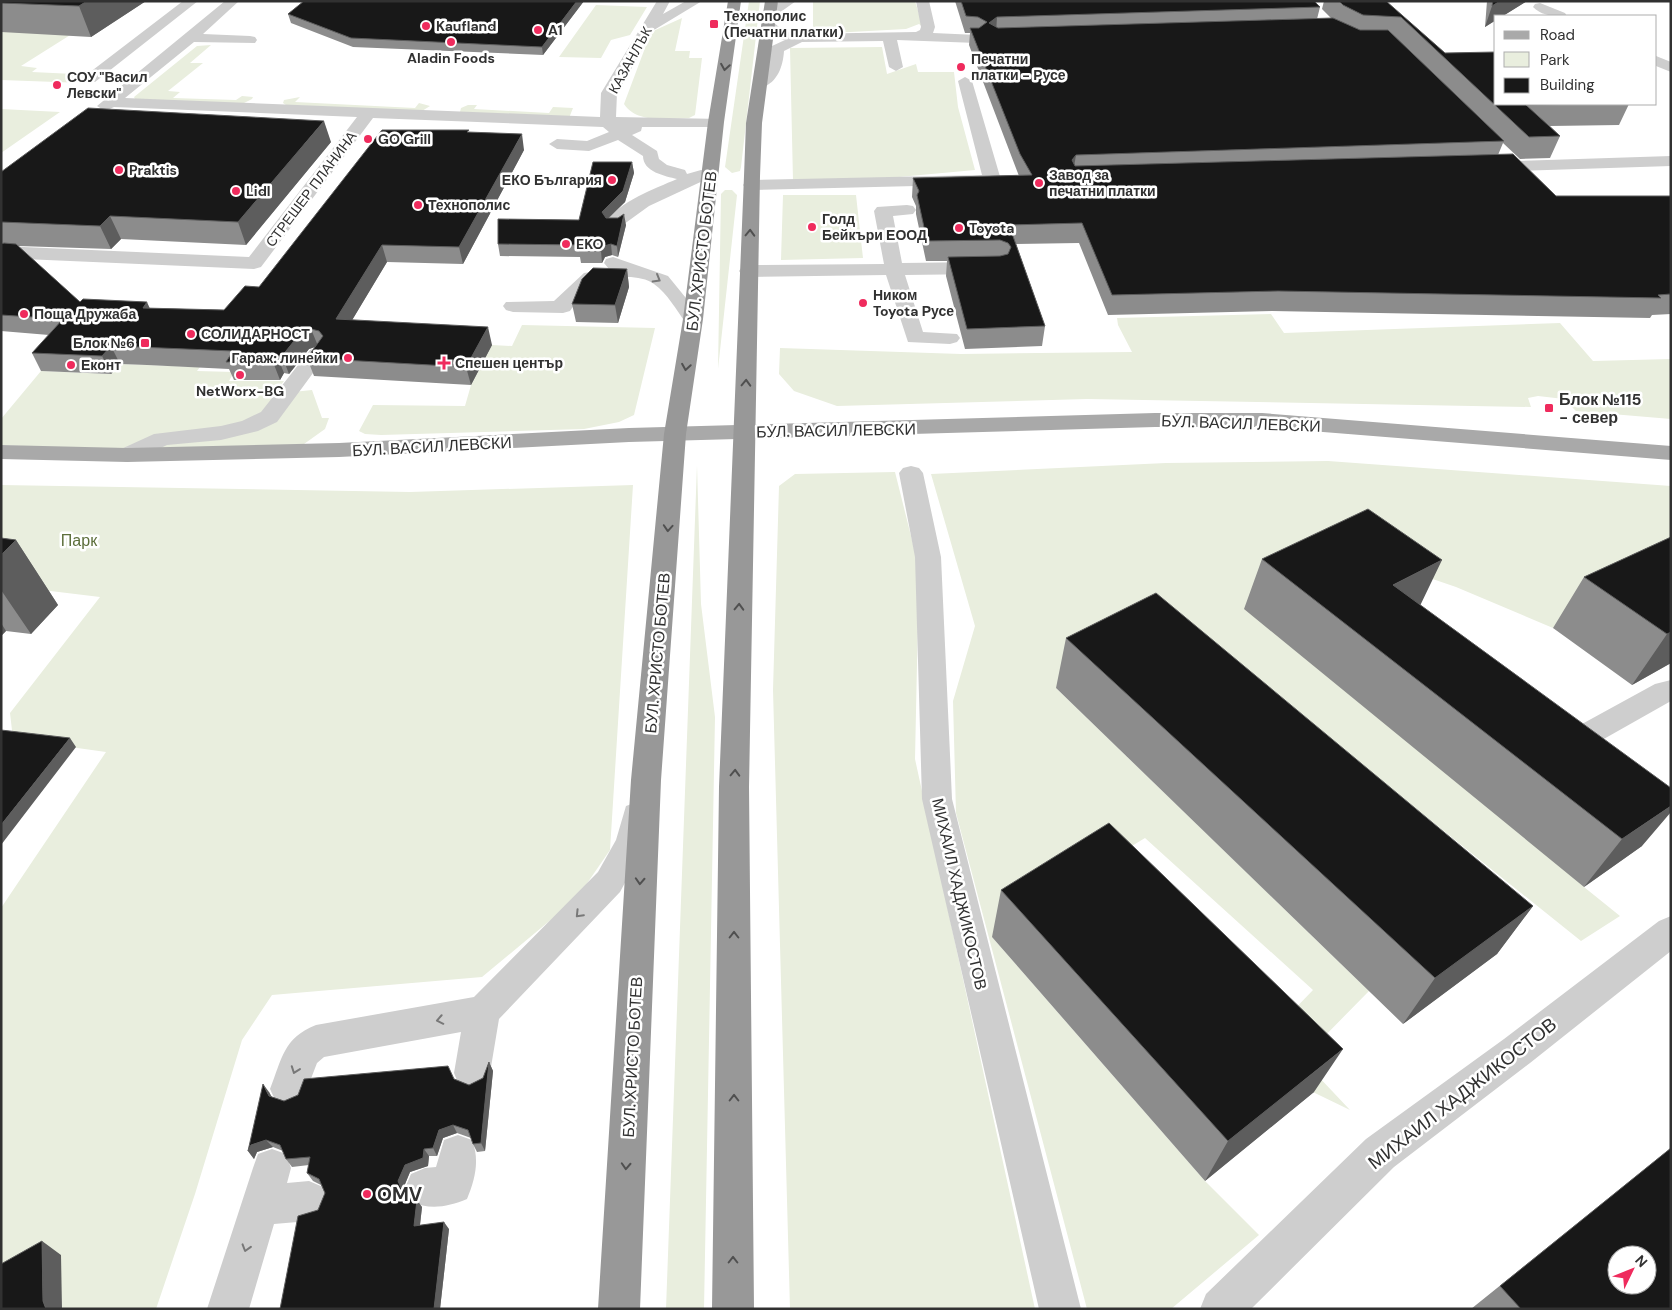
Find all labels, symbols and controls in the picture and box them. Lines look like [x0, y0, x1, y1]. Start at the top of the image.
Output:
place label: Технополис (Печатни платки) [724, 7, 844, 41]
legend [1494, 15, 1657, 105]
place label: Kaufland [436, 17, 496, 35]
marker: Технополис (Печатни платки) [708, 18, 720, 30]
marker: Kaufland [420, 20, 432, 32]
place label: A1 [548, 21, 563, 39]
street label: КАЗАНЛЪК [604, 23, 656, 97]
marker: A1 [532, 24, 544, 36]
text: Road [1540, 25, 1575, 45]
marker: Aladin Foods [445, 36, 457, 48]
place label: Aladin Foods [407, 49, 495, 67]
place label: Печатни платки - Русе [971, 50, 1066, 84]
text: Park [1540, 50, 1570, 70]
marker: Печатни платки - Русе [955, 61, 967, 73]
one-way arrow [720, 62, 730, 71]
place label: СОУ "Васил Левски" [67, 68, 148, 102]
text: Building [1540, 75, 1595, 95]
marker: СОУ "Васил Левски" [51, 79, 63, 91]
street label: СТРЕШЕР ПЛАНИНА [262, 127, 361, 250]
place label: GO Grill [378, 130, 431, 148]
marker: GO Grill [362, 133, 374, 145]
place label: Praktis [129, 161, 177, 179]
marker: Praktis [113, 164, 125, 176]
place label: Завод за печатни платки [1049, 166, 1156, 200]
street label: БУЛ. ХРИСТО БОТЕВ [681, 170, 722, 332]
place label: ЕКО България [502, 171, 602, 189]
marker: ЕКО България [606, 174, 618, 186]
marker: Завод за печатни платки [1033, 177, 1045, 189]
place label: Lidl [246, 182, 271, 200]
marker: Lidl [230, 185, 242, 197]
place label: Технополис [428, 196, 510, 214]
marker: Технополис [412, 199, 424, 211]
place label: Голд Бейкъри ЕООД [822, 210, 927, 244]
place label: Toyota [969, 219, 1014, 237]
marker: Голд Бейкъри ЕООД [806, 221, 818, 233]
marker: Toyota [953, 222, 965, 234]
one-way arrow [745, 228, 756, 236]
place label: EKO [576, 235, 604, 253]
marker: EKO [560, 238, 572, 250]
one-way arrow [651, 273, 660, 283]
place label: Ником Toyota Русе [873, 286, 954, 320]
marker: Ником Toyota Русе [857, 297, 869, 309]
place label: Поща Дружаба [34, 305, 137, 323]
marker: Поща Дружаба [18, 308, 30, 320]
place label: СОЛИДАРНОСТ [201, 325, 310, 343]
marker: СОЛИДАРНОСТ [185, 328, 197, 340]
place label: Блок №6 [73, 334, 135, 352]
marker: Блок №6 [139, 337, 151, 349]
place label: Гараж: линейки [231, 349, 338, 367]
marker: Гараж: линейки [342, 352, 354, 364]
place label: Спешен център [455, 354, 563, 372]
place label: Еконт [81, 356, 121, 374]
marker: Спешен център [437, 356, 451, 370]
marker: Еконт [65, 359, 77, 371]
one-way arrow [681, 363, 691, 372]
marker: NetWorx-BG [234, 369, 246, 381]
one-way arrow [741, 379, 751, 386]
place label: NetWorx-BG [196, 382, 284, 400]
place label: Блок №115 - север [1559, 389, 1641, 428]
marker: Блок №115 - север [1543, 402, 1555, 414]
street label: БУЛ. ВАСИЛ ЛЕВСКИ [1161, 410, 1321, 437]
street label: БУЛ. ВАСИЛ ЛЕВСКИ [756, 419, 916, 442]
street label: БУЛ. ВАСИЛ ЛЕВСКИ [352, 432, 512, 461]
one-way arrow [663, 524, 674, 532]
park label: Парк [61, 530, 98, 551]
street label: БУЛ. ХРИСТО БОТЕВ [640, 572, 675, 734]
one-way arrow [734, 602, 745, 610]
one-way arrow [730, 768, 740, 776]
street label: МИХАИЛ ХАДЖИКОСТОВ [927, 796, 992, 992]
one-way arrow [635, 878, 646, 886]
one-way arrow [576, 909, 585, 918]
one-way arrow [729, 931, 739, 938]
street label: БУЛ. ХРИСТО БОТЕВ [618, 976, 647, 1138]
street label: МИХАИЛ ХАДЖИКОСТОВ [1363, 1012, 1562, 1175]
one-way arrow [436, 1014, 445, 1024]
one-way arrow [291, 1065, 301, 1074]
one-way arrow [729, 1093, 739, 1101]
one-way arrow [621, 1162, 632, 1170]
place label: OMV [377, 1182, 423, 1207]
marker: OMV [361, 1188, 373, 1200]
one-way arrow [241, 1243, 251, 1252]
north arrow [1607, 1245, 1657, 1295]
text: N [1631, 1251, 1652, 1271]
one-way arrow [728, 1256, 738, 1264]

